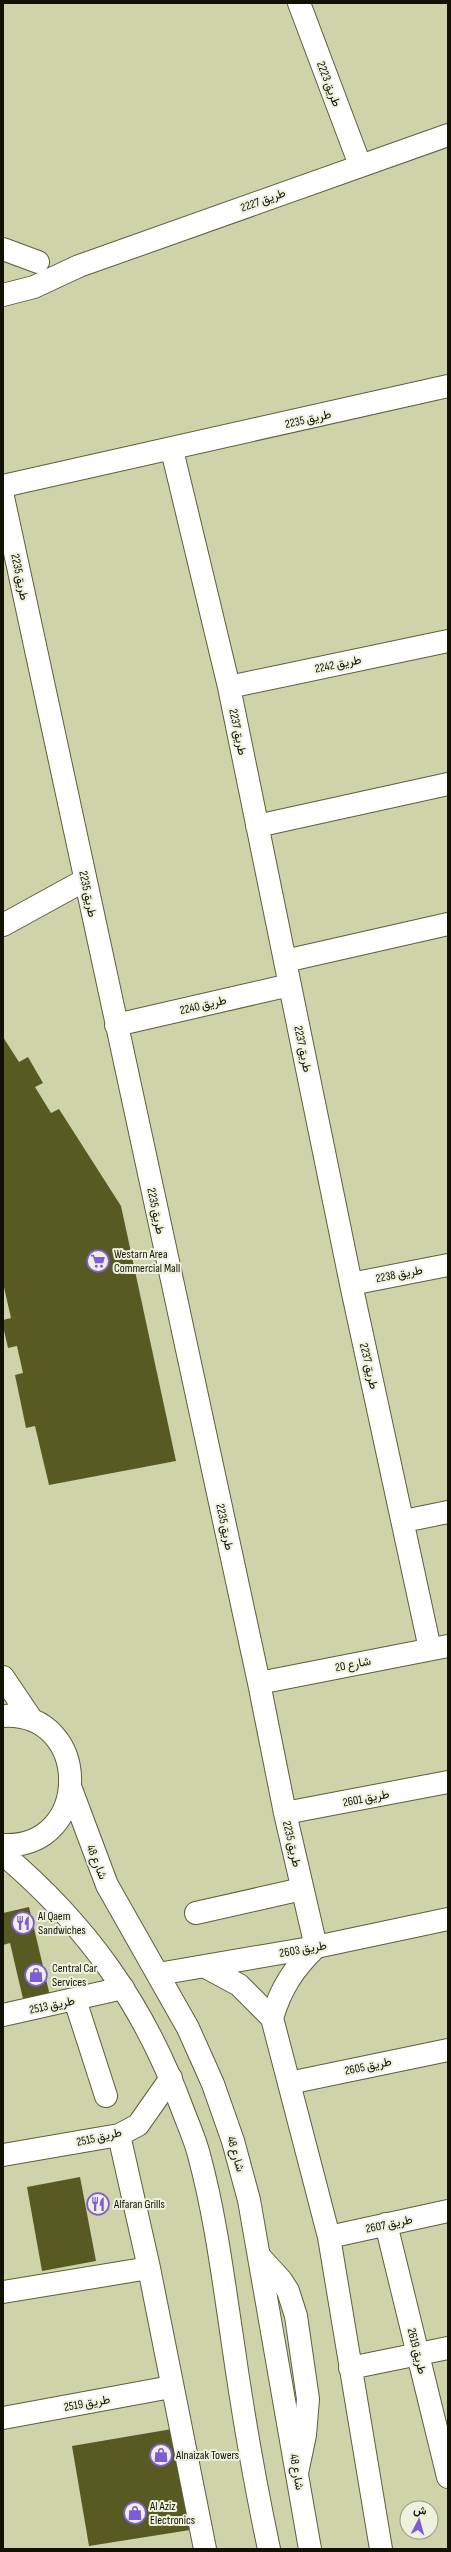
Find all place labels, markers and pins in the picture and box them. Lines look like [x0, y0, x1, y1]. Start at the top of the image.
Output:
place label: Westarn Area Commercial Mall [114, 1247, 180, 1276]
supermarket icon: Westarn Area Commercial Mall [85, 1248, 111, 1274]
place label: Al Qaem Sandwiches [37, 1909, 86, 1938]
restaurant icon: Al Qaem Sandwiches [10, 1910, 36, 1936]
place label: Central Car Services [52, 1961, 98, 1990]
shop icon: Central Car Services [23, 1962, 49, 1988]
restaurant icon: Alfaran Grills [85, 2191, 111, 2217]
place label: Alfaran Grills [113, 2197, 165, 2212]
shop icon: Alnaizak Towers [148, 2442, 174, 2468]
place label: Alnaizak Towers [175, 2448, 239, 2463]
place label: Al Aziz Electronics [149, 2499, 195, 2528]
shop icon: Al Aziz Electronics [122, 2500, 148, 2526]

